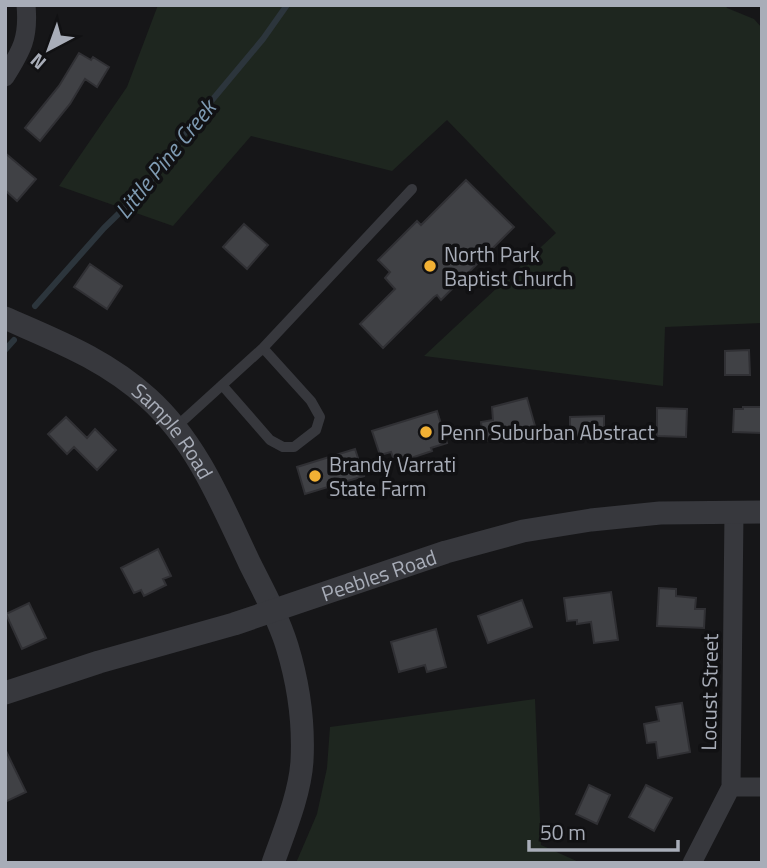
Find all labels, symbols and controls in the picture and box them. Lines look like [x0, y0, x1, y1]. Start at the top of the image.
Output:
north arrow [14, 14, 84, 84]
text: N [23, 47, 52, 77]
water label: Little Pine Creek [106, 90, 226, 226]
place label: North Park Baptist Church [444, 238, 574, 294]
marker: North Park Baptist Church [422, 258, 438, 274]
street label: Sample Road [125, 375, 222, 485]
place label: Penn Suburban Abstract [440, 416, 655, 448]
marker: Penn Suburban Abstract [418, 424, 434, 440]
place label: Brandy Varrati State Farm [329, 448, 456, 504]
marker: Brandy Varrati State Farm [307, 468, 323, 484]
street label: Peebles Road [317, 540, 441, 609]
street label: Locust Street [692, 632, 726, 751]
scale bar [529, 808, 678, 852]
text: 50 m [540, 816, 586, 848]

